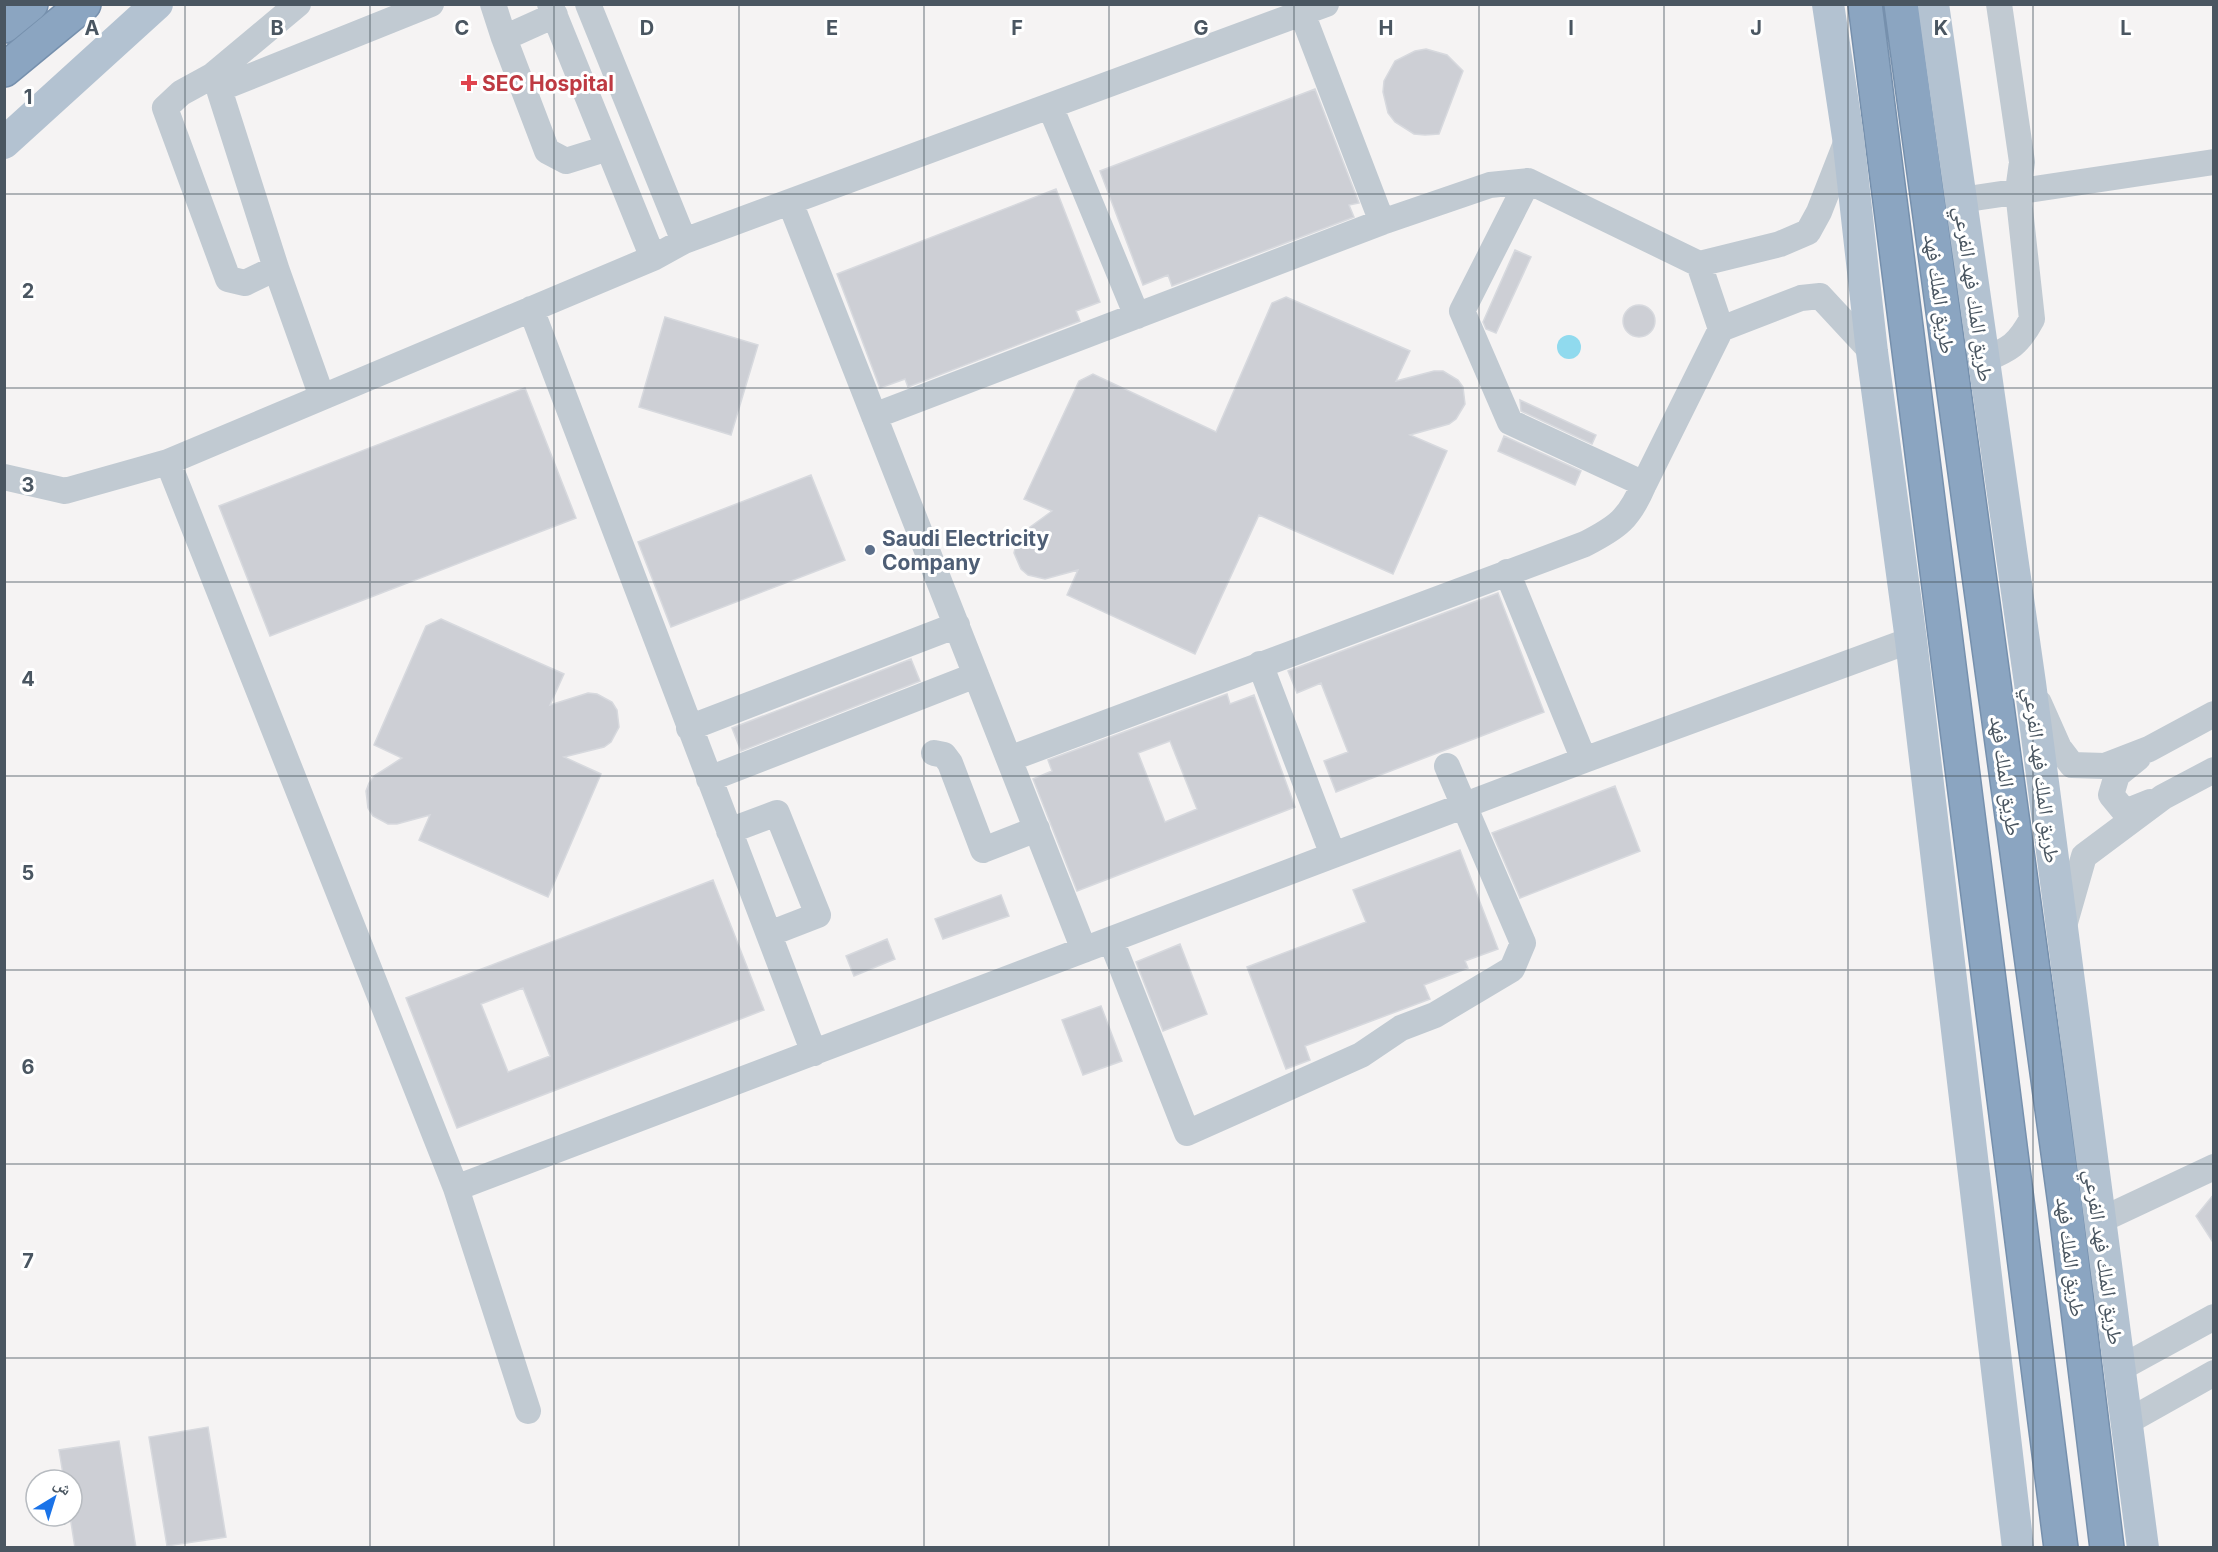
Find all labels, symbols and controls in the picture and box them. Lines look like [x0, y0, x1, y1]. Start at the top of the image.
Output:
text: A [85, 16, 100, 40]
text: B [270, 16, 284, 40]
text: C [455, 16, 469, 40]
text: D [640, 16, 654, 40]
text: E [826, 16, 838, 40]
text: F [1011, 16, 1023, 40]
text: G [1193, 16, 1209, 40]
text: H [1379, 16, 1393, 40]
text: I [1568, 16, 1574, 40]
text: J [1750, 16, 1762, 40]
text: K [1934, 16, 1948, 40]
text: L [2120, 16, 2132, 40]
place label: SEC Hospital [482, 71, 614, 96]
marker: SEC Hospital [460, 74, 478, 92]
text: 1 [24, 85, 32, 109]
street label: طريق الملك فهد الفرعي [1945, 204, 1999, 384]
street label: طريق الملك فهد [1918, 233, 1961, 355]
text: 2 [22, 279, 34, 303]
text: 3 [22, 473, 34, 497]
place label: Saudi Electricity Company [882, 526, 1050, 575]
marker: Saudi Electricity Company [863, 543, 877, 557]
text: 4 [21, 667, 35, 691]
street label: طريق الملك فهد الفرعي [2014, 685, 2065, 865]
street label: طريق الملك فهد [1984, 715, 2027, 837]
text: 5 [22, 861, 34, 885]
text: 6 [22, 1055, 35, 1079]
street label: طريق الملك فهد الفرعي [2075, 1167, 2129, 1347]
street label: طريق الملك فهد [2050, 1196, 2091, 1318]
text: 7 [22, 1249, 34, 1273]
north arrow [24, 1468, 84, 1528]
text: ش [50, 1473, 76, 1499]

